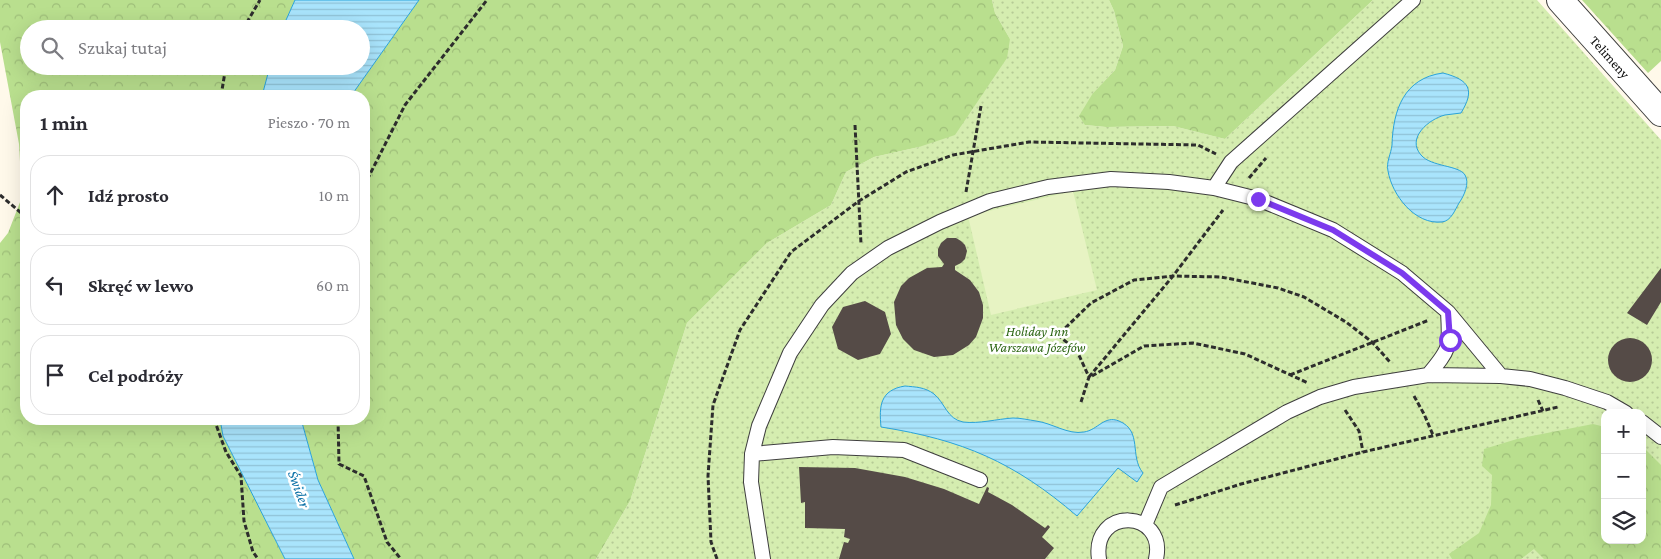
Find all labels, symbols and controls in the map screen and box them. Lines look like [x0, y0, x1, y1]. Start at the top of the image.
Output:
search box [20, 20, 370, 75]
street label: Telimeny [1587, 32, 1634, 82]
icon: search [38, 34, 66, 62]
text: Szukaj tutaj [78, 37, 167, 58]
text: 1 min [40, 111, 88, 135]
text: Pieszo · 70 m [268, 114, 350, 131]
icon: ahead [41, 181, 69, 209]
text: Idź prosto [88, 185, 169, 206]
text: 10 m [319, 187, 349, 204]
route end [1247, 188, 1270, 211]
icon: left [41, 271, 69, 299]
text: Skręć w lewo [88, 275, 194, 296]
text: 60 m [316, 277, 349, 294]
park label: Holiday Inn Warszawa Józefów [988, 323, 1086, 355]
route start [1439, 329, 1462, 352]
icon: arrive [41, 361, 69, 389]
text: Cel podróży [88, 365, 183, 386]
map controls [1601, 409, 1646, 544]
button: + [1601, 409, 1646, 454]
button: − [1601, 454, 1646, 499]
water label: Świder [285, 468, 313, 511]
button: layers [1601, 499, 1646, 544]

